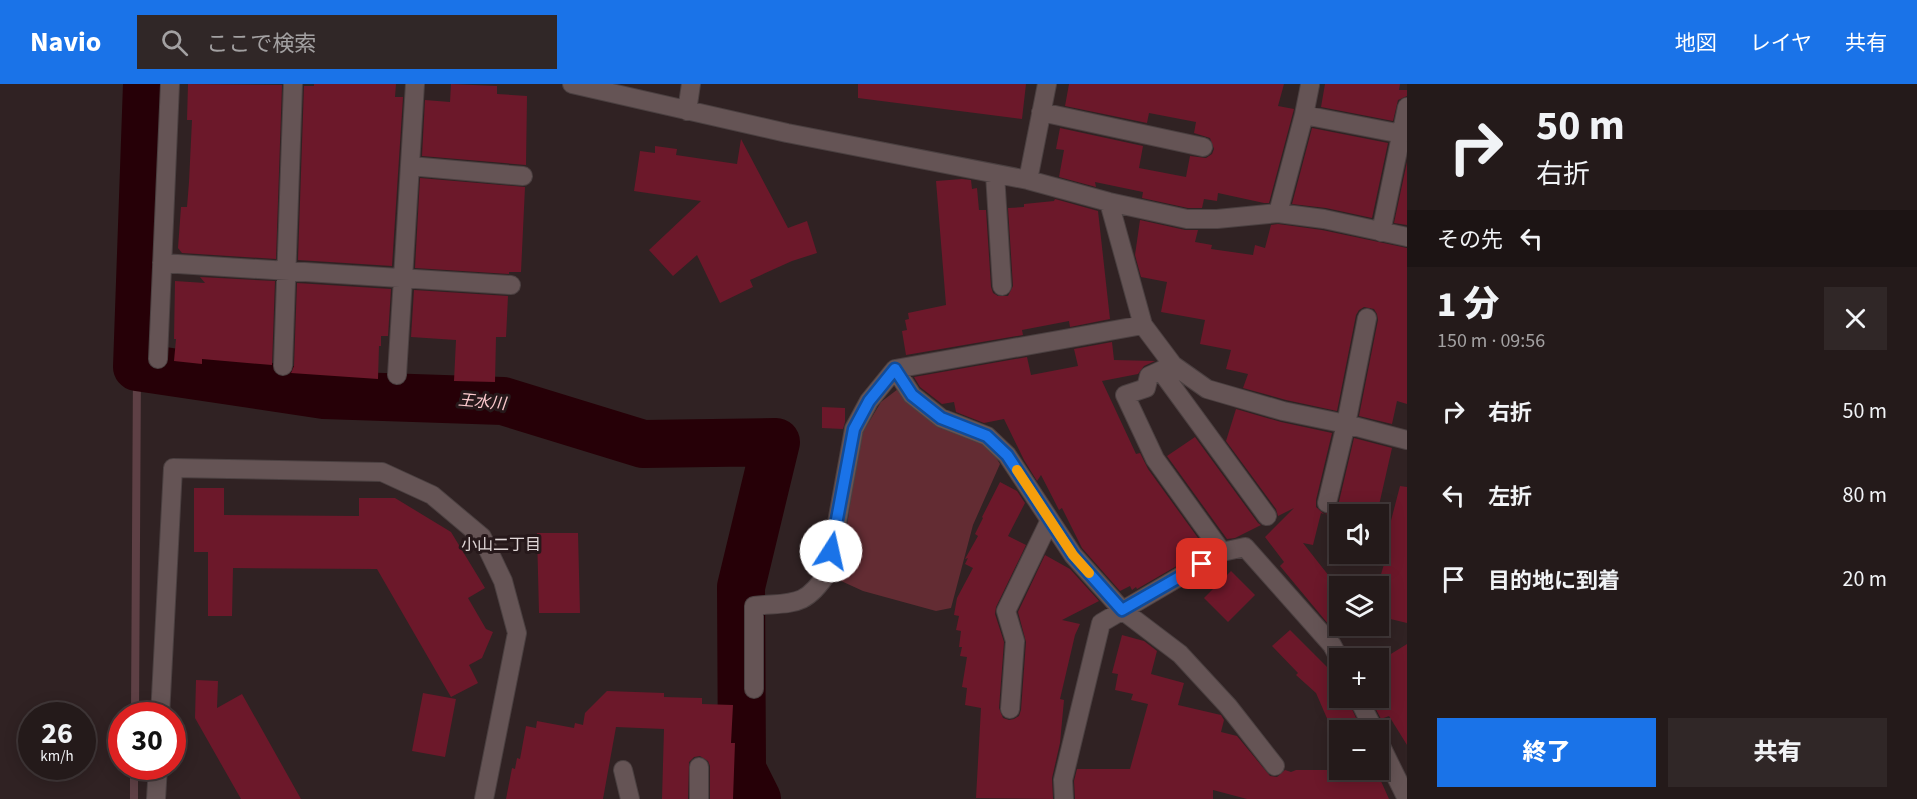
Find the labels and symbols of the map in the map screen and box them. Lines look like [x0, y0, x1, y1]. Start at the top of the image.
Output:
water label: 王水川 [457, 389, 509, 415]
position arrow [799, 519, 863, 583]
district label: 小山二丁目 [461, 534, 541, 556]
pin [1176, 538, 1227, 589]
speed limit sign: 30 [108, 702, 186, 780]

